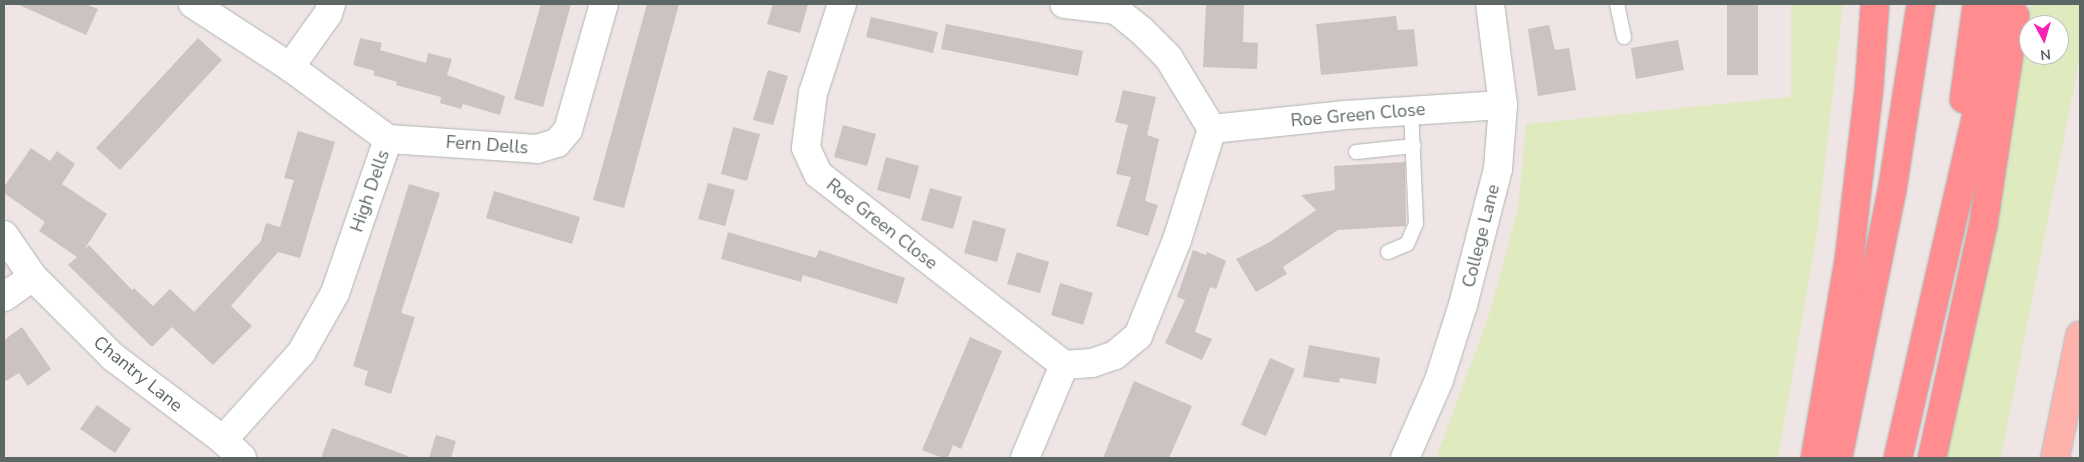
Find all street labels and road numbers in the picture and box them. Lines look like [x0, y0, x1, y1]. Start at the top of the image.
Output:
street label: Roe Green Close [1290, 98, 1426, 132]
street label: Fern Dells [445, 131, 529, 159]
street label: High Dells [346, 147, 394, 235]
street label: Roe Green Close [822, 174, 942, 274]
street label: College Lane [1458, 182, 1504, 290]
street label: Chantry Lane [89, 332, 187, 416]

